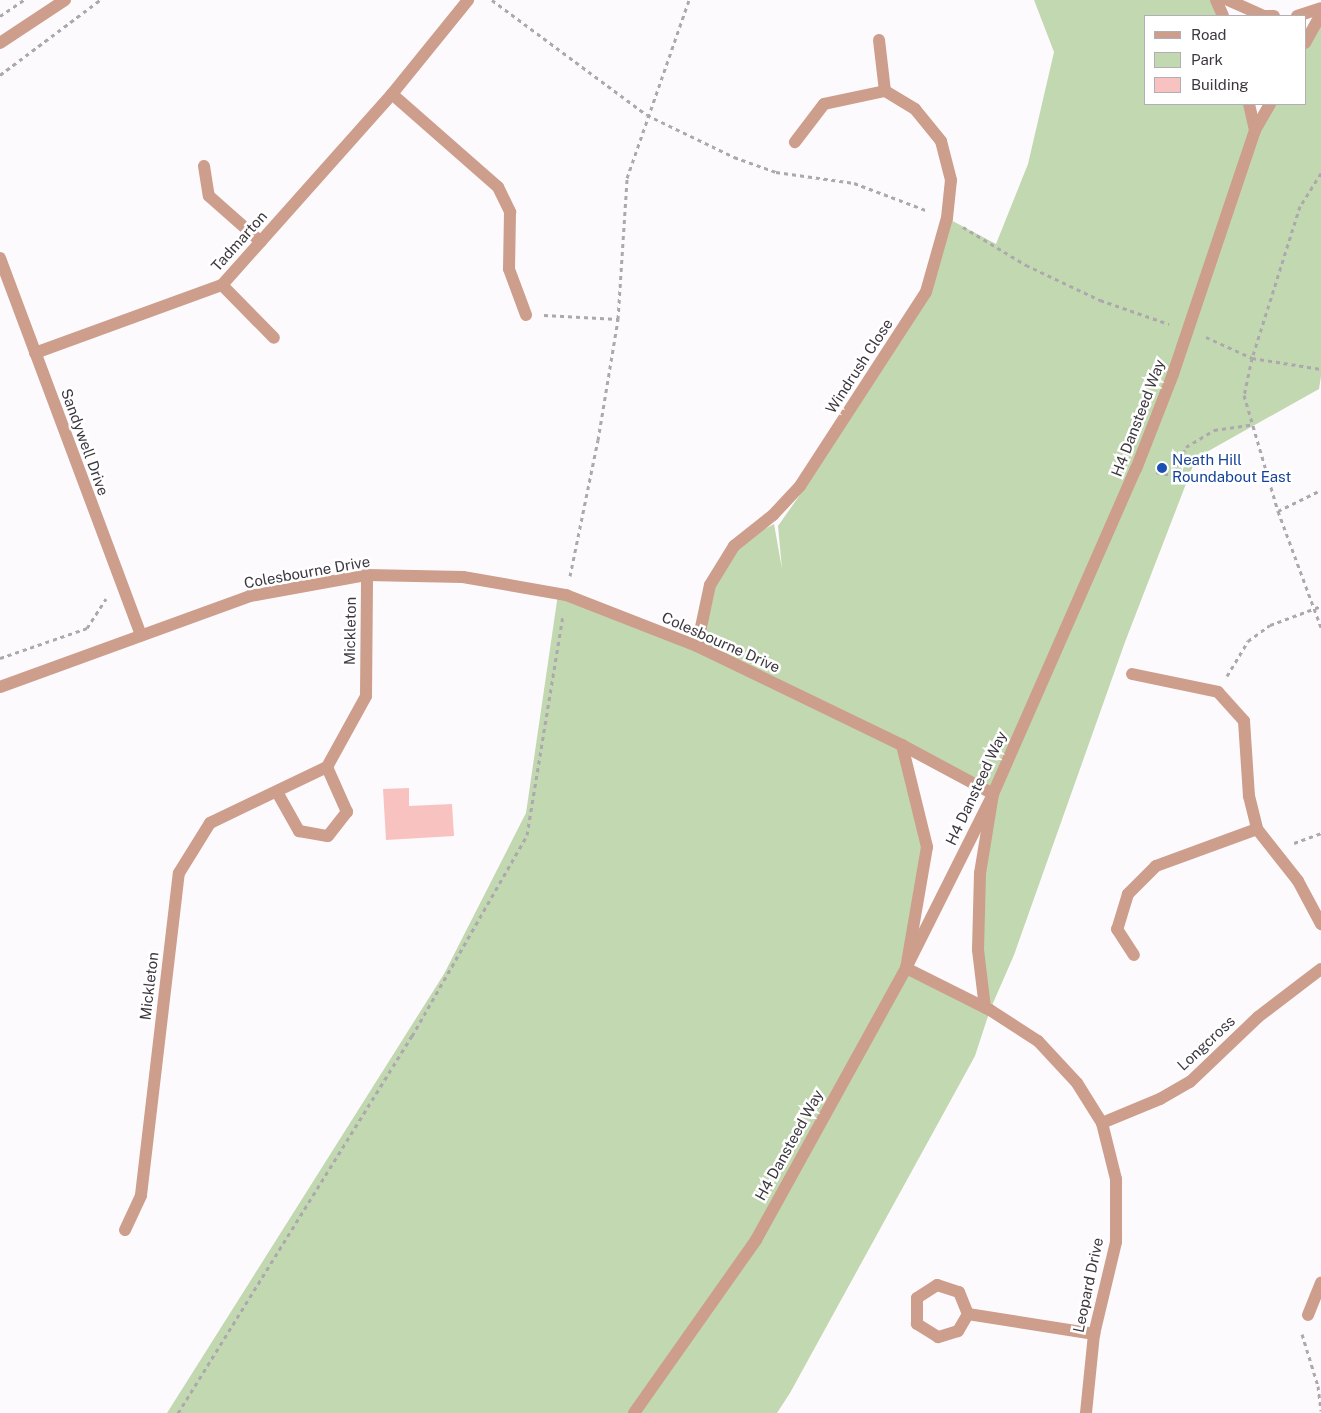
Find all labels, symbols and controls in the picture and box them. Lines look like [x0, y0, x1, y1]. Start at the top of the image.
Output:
legend [1144, 15, 1306, 105]
text: Road [1191, 26, 1227, 43]
text: Park [1191, 51, 1223, 68]
text: Building [1191, 76, 1249, 93]
street label: Tadmarton [207, 207, 271, 275]
street label: Windrush Close [822, 315, 896, 417]
street label: H4 Dansteed Way [1107, 357, 1169, 479]
street label: Sandywell Drive [57, 386, 113, 498]
place label: Neath Hill Roundabout East [1172, 450, 1291, 485]
marker: Neath Hill Roundabout East [1156, 462, 1168, 474]
street label: Colesbourne Drive [243, 552, 371, 592]
street label: Mickleton [340, 597, 360, 665]
street label: Colesbourne Drive [659, 608, 783, 676]
street label: H4 Dansteed Way [942, 728, 1010, 848]
street label: Mickleton [136, 951, 162, 1021]
street label: Longcross [1174, 1012, 1238, 1074]
street label: H4 Dansteed Way [751, 1086, 827, 1204]
street label: Leopard Drive [1069, 1236, 1107, 1334]

